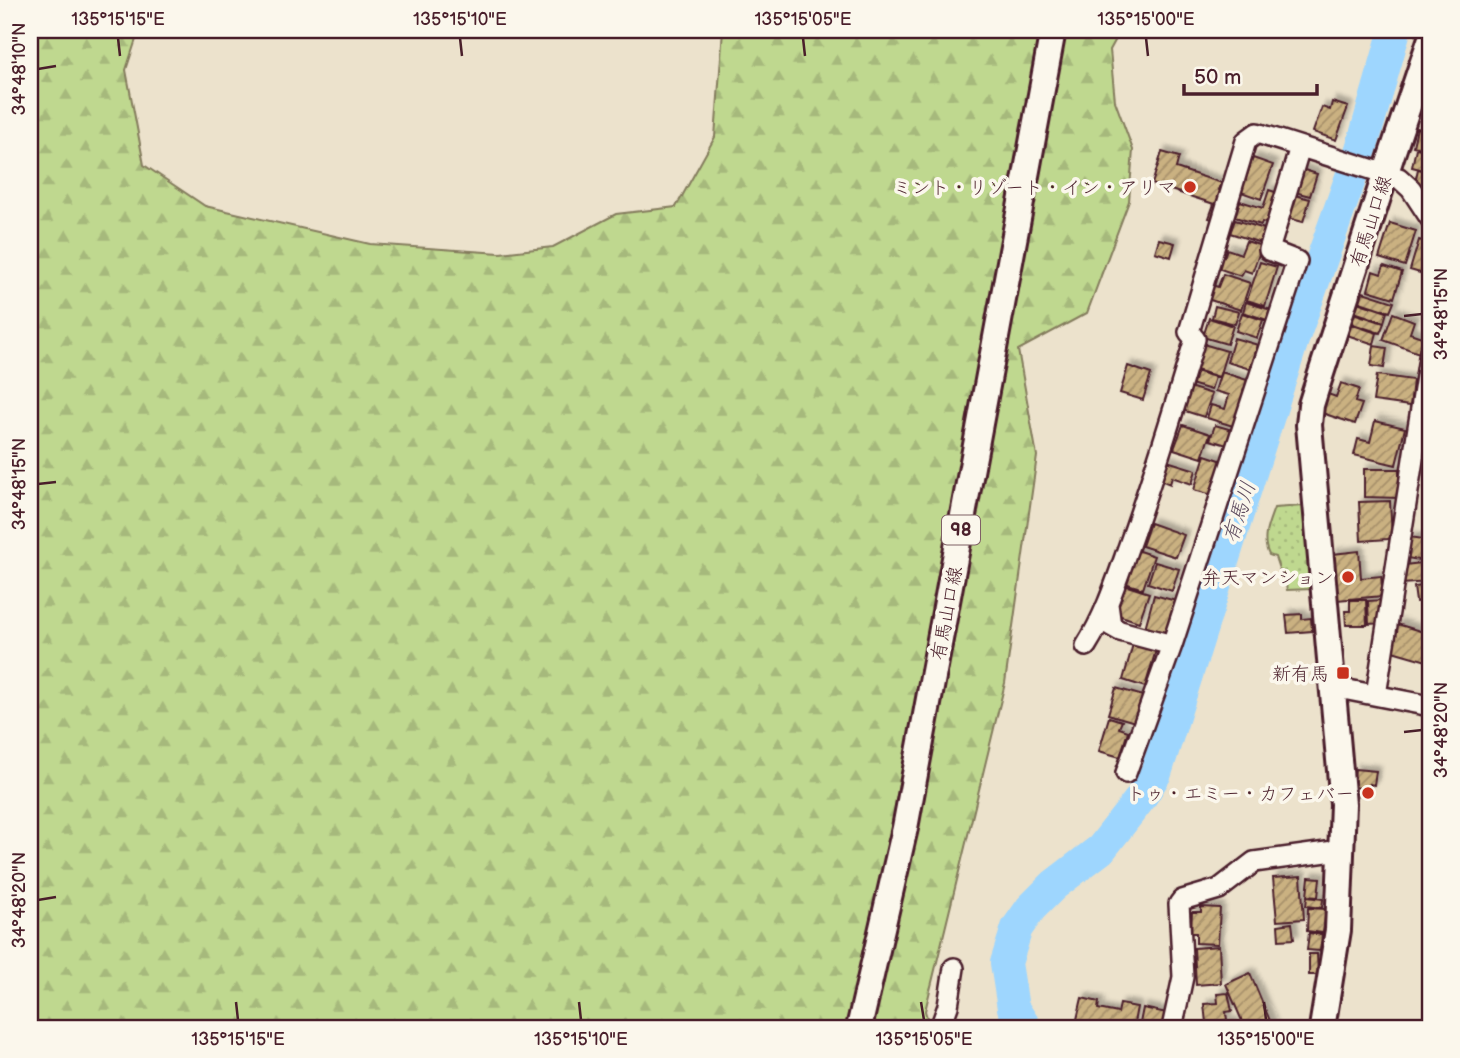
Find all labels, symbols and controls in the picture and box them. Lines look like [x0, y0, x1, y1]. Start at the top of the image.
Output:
text: 135°15'15"E [71, 9, 165, 30]
text: 135°15'10"E [413, 9, 507, 30]
text: 135°15'05"E [754, 9, 852, 30]
text: 135°15'00"E [1097, 9, 1195, 30]
text: 34°48'10"N [9, 23, 30, 115]
scale bar [1184, 52, 1316, 96]
text: 50 m [1194, 65, 1241, 90]
street label: 有馬山口線 [1346, 173, 1397, 270]
place label: ミント・リゾート・イン・アリマ [893, 177, 1176, 200]
marker: ミント・リゾート・イン・アリマ [1182, 179, 1198, 195]
text: 34°48'15"N [1431, 268, 1452, 360]
text: 34°48'15"N [9, 438, 30, 530]
water label: 有馬川 [1218, 478, 1261, 546]
road number: 98 [942, 516, 980, 544]
street label: 有馬山口線 [927, 564, 968, 662]
place label: 弁天マンション [1202, 567, 1334, 590]
marker: 弁天マンション [1340, 569, 1356, 585]
place label: 新有馬 [1272, 663, 1329, 686]
marker: 新有馬 [1335, 665, 1351, 681]
text: 34°48'20"N [1431, 682, 1452, 778]
place label: トゥ・エミー・カフェバー [1126, 783, 1354, 806]
marker: トゥ・エミー・カフェバー [1360, 785, 1376, 801]
text: 34°48'20"N [9, 852, 30, 948]
text: 135°15'15"E [191, 1029, 285, 1050]
text: 135°15'10"E [534, 1029, 628, 1050]
text: 135°15'05"E [875, 1029, 973, 1050]
text: 135°15'00"E [1217, 1029, 1315, 1050]

